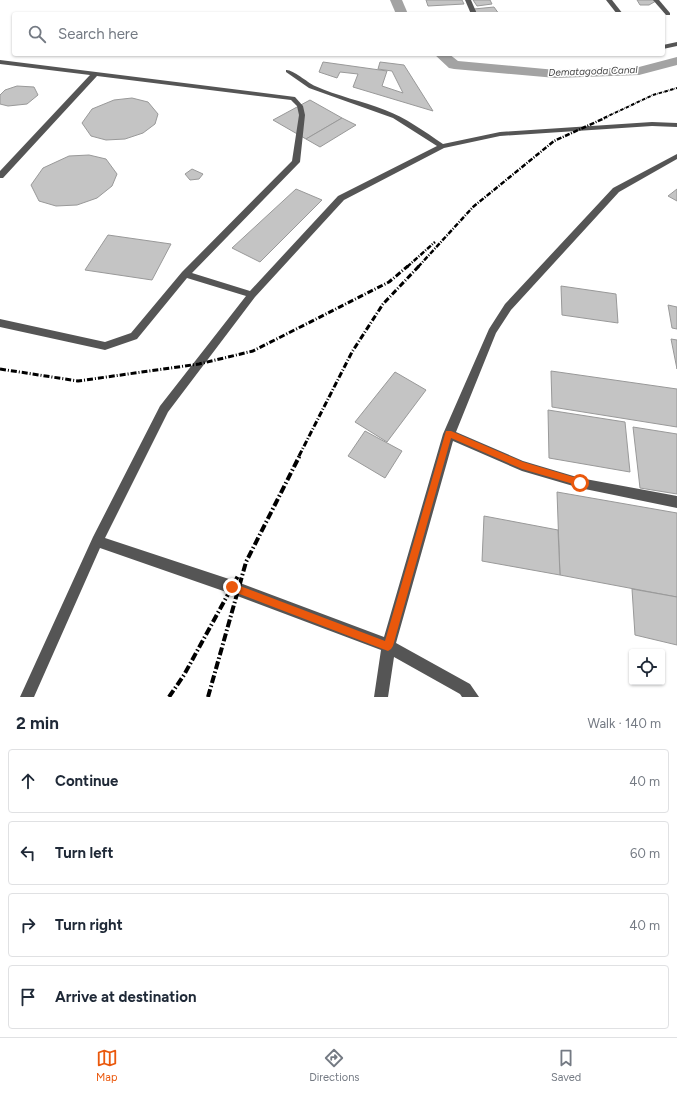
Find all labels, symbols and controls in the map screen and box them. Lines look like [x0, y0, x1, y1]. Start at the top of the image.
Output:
search box [12, 12, 665, 56]
icon: search [26, 23, 48, 45]
text: Search here [58, 25, 138, 43]
water label: Dematagoda Canal [548, 63, 639, 79]
route start [571, 474, 589, 492]
route end [223, 578, 241, 596]
map controls [629, 649, 665, 685]
button: locate [629, 649, 665, 685]
text: 2 min [16, 713, 59, 733]
text: Walk · 140 m [587, 716, 661, 731]
icon: ahead [17, 770, 39, 792]
text: Continue [55, 772, 118, 790]
text: 40 m [629, 774, 660, 789]
icon: left [17, 842, 39, 864]
text: Turn left [55, 844, 113, 862]
text: 60 m [630, 846, 660, 861]
icon: right [17, 914, 39, 936]
text: Turn right [55, 916, 123, 934]
text: 40 m [629, 918, 660, 933]
icon: arrive [17, 986, 39, 1008]
text: Arrive at destination [55, 988, 196, 1006]
tab: Map [96, 1047, 118, 1084]
tab: Directions [309, 1047, 359, 1084]
tab: Saved [551, 1047, 581, 1084]

